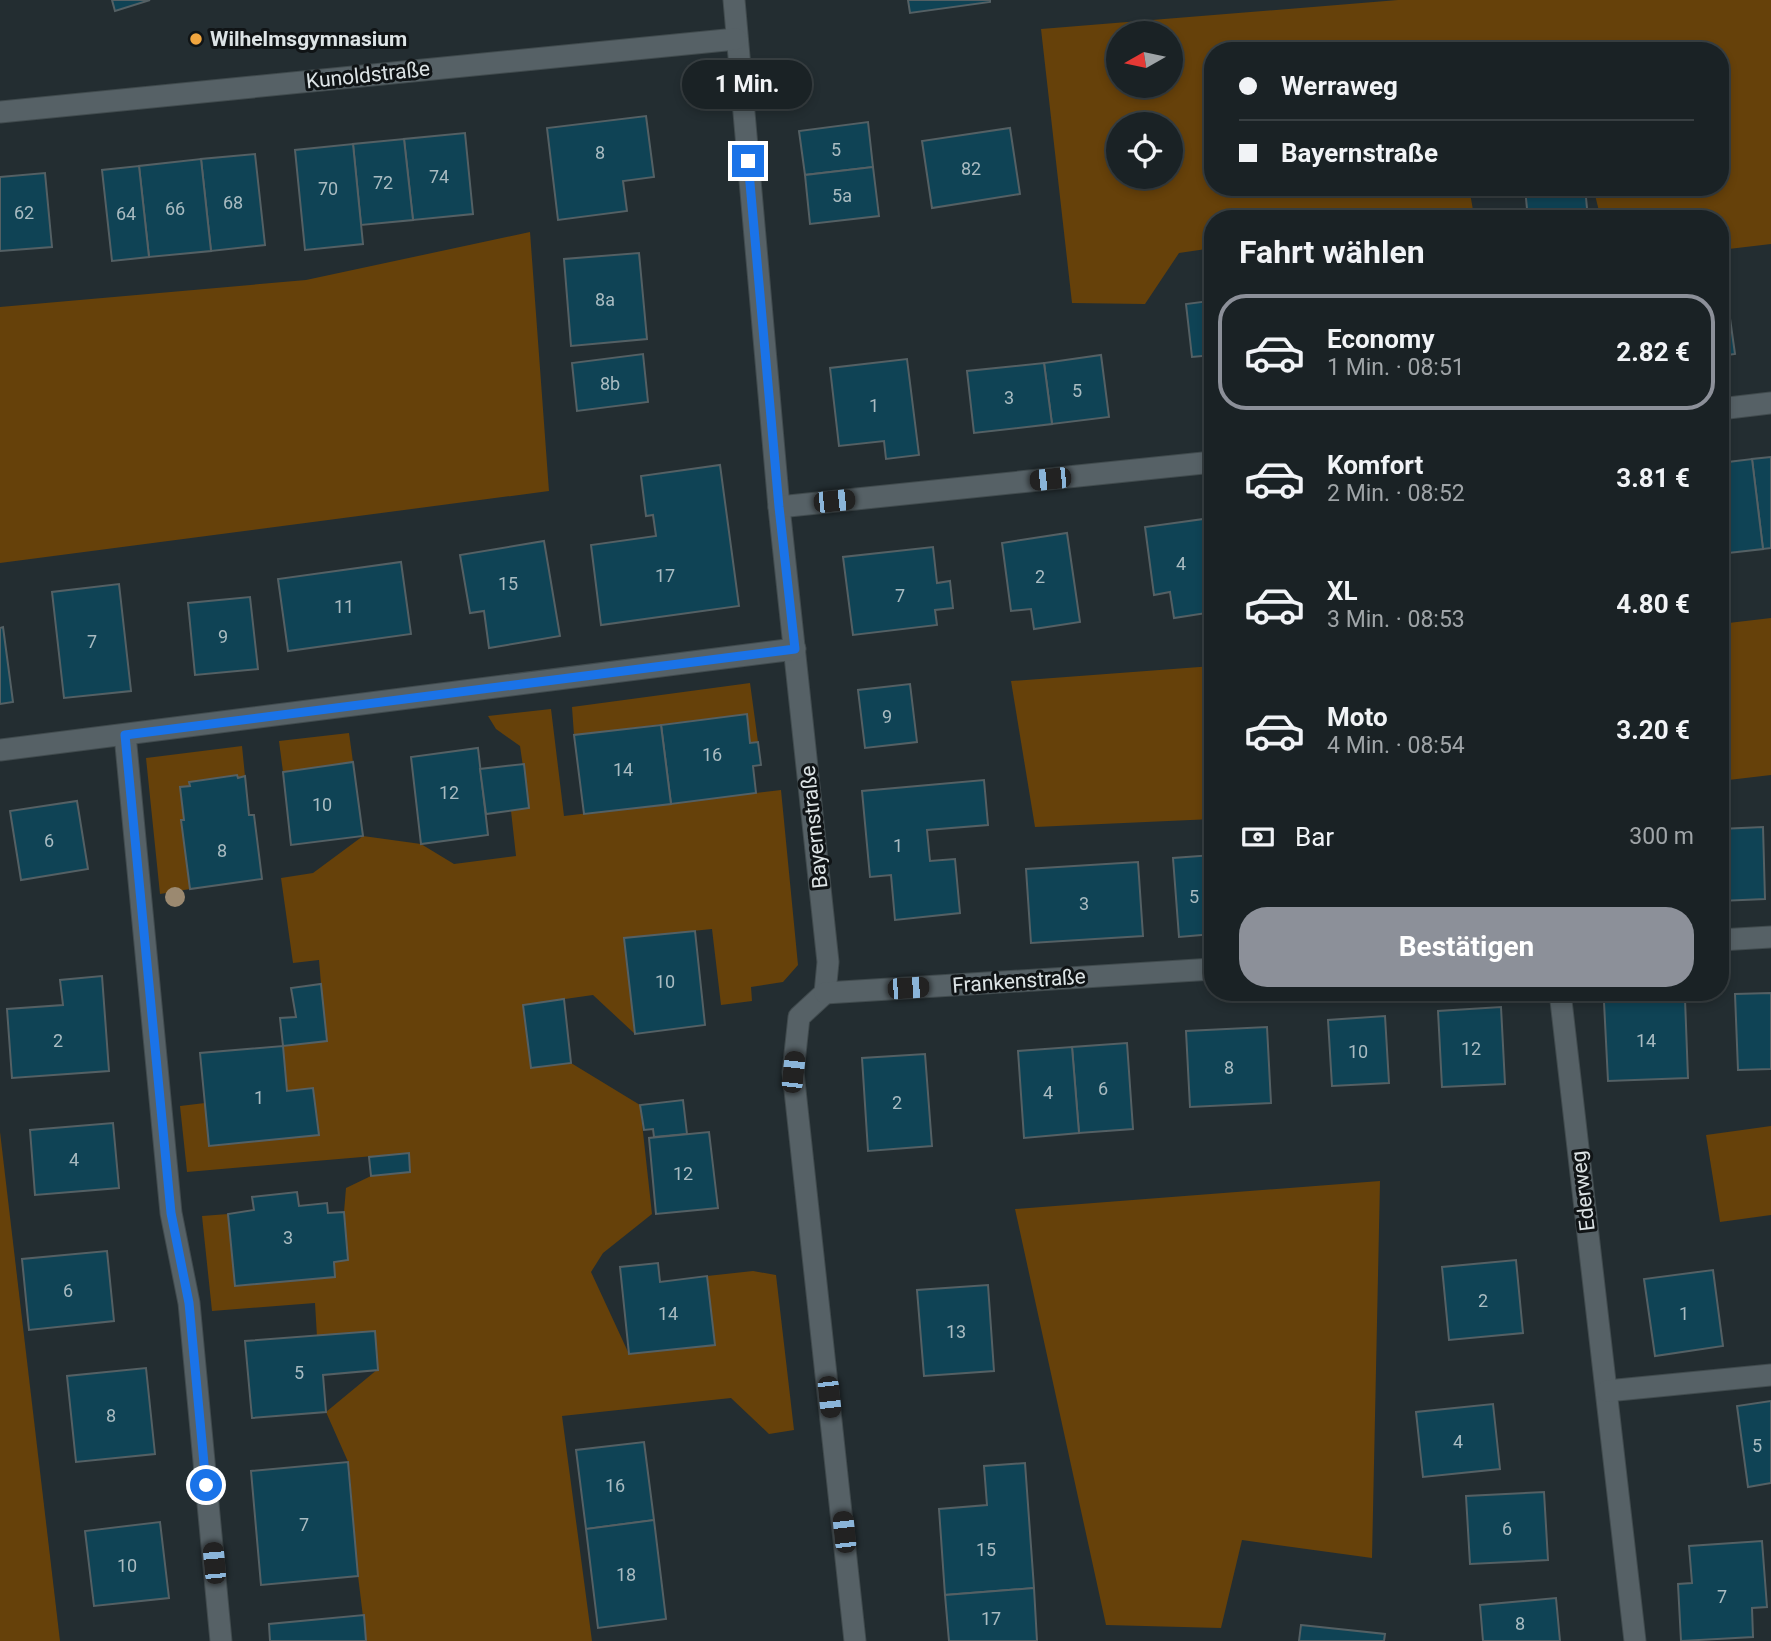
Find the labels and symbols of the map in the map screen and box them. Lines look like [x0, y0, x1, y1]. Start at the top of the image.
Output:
north arrow [1106, 21, 1183, 98]
place label: Wilhelmsgymnasium [210, 27, 407, 51]
marker: Wilhelmsgymnasium [188, 31, 204, 47]
street label: Kunoldstraße [305, 57, 431, 93]
callout: 1 Min. [683, 60, 813, 108]
house number: 5 [831, 139, 841, 160]
house number: 8 [595, 142, 605, 163]
route end [732, 145, 764, 177]
house number: 82 [961, 158, 981, 179]
house number: 74 [429, 166, 449, 187]
house number: 72 [373, 172, 393, 193]
house number: 70 [318, 178, 338, 199]
house number: 5a [832, 185, 852, 206]
house number: 68 [223, 192, 243, 213]
house number: 66 [165, 198, 185, 219]
house number: 62 [14, 202, 34, 223]
house number: 64 [116, 203, 136, 224]
house number: 8a [595, 289, 615, 310]
house number: 8b [600, 373, 620, 394]
house number: 5 [1072, 380, 1082, 401]
house number: 3 [1004, 387, 1014, 408]
house number: 1 [869, 395, 879, 416]
car [1029, 466, 1072, 492]
car [813, 488, 856, 514]
house number: 4 [1176, 553, 1186, 574]
house number: 17 [655, 565, 675, 586]
house number: 2 [1035, 566, 1045, 587]
house number: 15 [498, 573, 518, 594]
house number: 7 [895, 585, 905, 606]
house number: 11 [334, 596, 354, 617]
house number: 9 [218, 626, 228, 647]
house number: 7 [87, 631, 97, 652]
house number: 9 [882, 706, 892, 727]
house number: 16 [702, 744, 722, 765]
house number: 14 [613, 759, 633, 780]
street label: Bayernstraße [796, 764, 832, 890]
house number: 12 [439, 782, 459, 803]
house number: 10 [312, 794, 332, 815]
house number: 6 [44, 830, 54, 851]
house number: 1 [893, 835, 903, 856]
house number: 8 [217, 840, 227, 861]
house number: 5 [1189, 886, 1199, 907]
house number: 3 [1079, 893, 1089, 914]
street label: Frankenstraße [951, 964, 1087, 998]
house number: 10 [655, 971, 675, 992]
car [887, 976, 930, 1000]
house number: 2 [53, 1030, 63, 1051]
house number: 14 [1636, 1030, 1656, 1051]
house number: 12 [1461, 1038, 1481, 1059]
house number: 10 [1348, 1041, 1368, 1062]
car [781, 1050, 806, 1094]
house number: 8 [1224, 1057, 1234, 1078]
house number: 6 [1098, 1078, 1108, 1099]
house number: 4 [1043, 1082, 1053, 1103]
house number: 1 [254, 1087, 264, 1108]
house number: 2 [892, 1092, 902, 1113]
house number: 4 [69, 1149, 79, 1170]
street label: Ederweg [1566, 1149, 1600, 1233]
house number: 12 [673, 1163, 693, 1184]
house number: 3 [283, 1227, 293, 1248]
house number: 6 [63, 1280, 73, 1301]
house number: 2 [1478, 1290, 1488, 1311]
house number: 14 [658, 1303, 678, 1324]
house number: 1 [1679, 1303, 1689, 1324]
house number: 13 [946, 1321, 966, 1342]
house number: 5 [294, 1362, 304, 1383]
car [817, 1375, 842, 1419]
house number: 8 [106, 1405, 116, 1426]
house number: 4 [1453, 1431, 1463, 1452]
house number: 5 [1752, 1435, 1762, 1456]
route start [190, 1469, 222, 1501]
house number: 16 [605, 1475, 625, 1496]
car [832, 1510, 857, 1554]
house number: 7 [299, 1514, 309, 1535]
house number: 6 [1502, 1518, 1512, 1539]
house number: 15 [976, 1539, 996, 1560]
car [202, 1541, 227, 1585]
house number: 10 [117, 1555, 137, 1576]
house number: 18 [616, 1564, 636, 1585]
house number: 7 [1717, 1586, 1727, 1607]
house number: 17 [981, 1608, 1001, 1629]
house number: 8 [1515, 1613, 1525, 1634]

